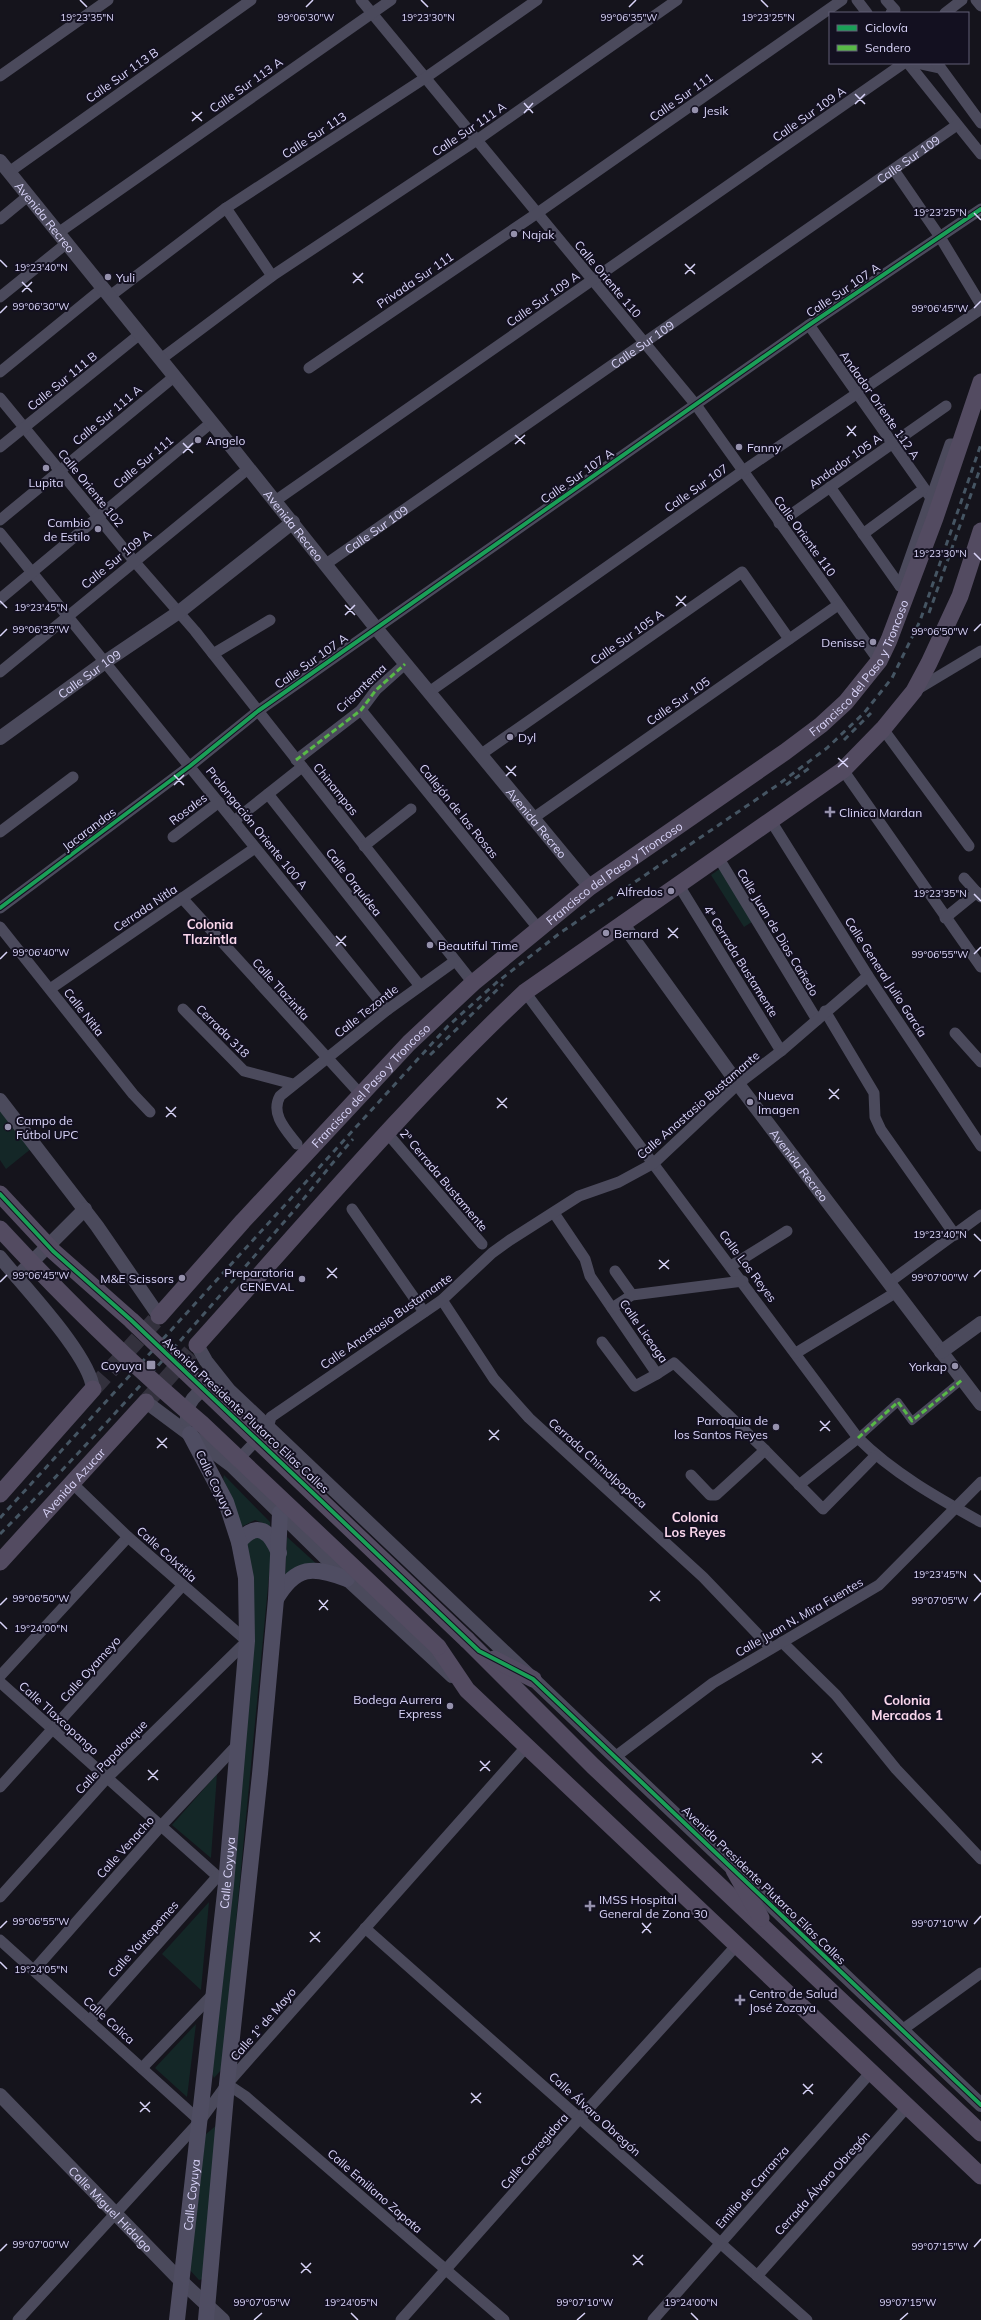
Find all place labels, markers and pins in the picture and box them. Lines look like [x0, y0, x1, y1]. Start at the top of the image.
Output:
place label: Jesik [703, 103, 729, 118]
marker: Jesik [690, 105, 700, 115]
place label: Najak [522, 227, 555, 242]
marker: Najak [509, 229, 519, 239]
place label: Yuli [115, 270, 135, 285]
marker: Yuli [103, 272, 113, 282]
place label: Angelo [206, 433, 245, 448]
marker: Angelo [193, 435, 203, 445]
place label: Fanny [747, 440, 782, 455]
marker: Fanny [734, 442, 744, 452]
marker: Lupita [41, 463, 51, 473]
place label: Lupita [29, 475, 63, 490]
place label: Cambio de Estilo [44, 515, 90, 544]
marker: Cambio de Estilo [93, 524, 103, 534]
place label: Denisse [821, 635, 865, 650]
marker: Denisse [868, 637, 878, 647]
place label: Dyl [518, 730, 536, 745]
marker: Dyl [505, 732, 515, 742]
place label: Clinica Mardan [839, 805, 922, 820]
marker: Clinica Mardan [824, 806, 836, 818]
place label: Alfredos [616, 884, 663, 899]
marker: Alfredos [666, 886, 676, 896]
place label: Bernard [614, 926, 659, 941]
marker: Bernard [601, 928, 611, 938]
place label: Beautiful Time [438, 938, 518, 953]
marker: Beautiful Time [425, 940, 435, 950]
place label: Nueva Imagen [758, 1088, 800, 1117]
marker: Nueva Imagen [745, 1097, 755, 1107]
place label: Campo de Fútbol UPC [16, 1113, 78, 1142]
marker: Campo de Fútbol UPC [3, 1122, 13, 1132]
place label: Preparatoria CENEVAL [224, 1265, 294, 1294]
place label: M&E Scissors [100, 1271, 174, 1286]
marker: M&E Scissors [177, 1273, 187, 1283]
marker: Preparatoria CENEVAL [297, 1274, 307, 1284]
place label: Coyuya [101, 1358, 142, 1373]
marker: Coyuya [145, 1359, 157, 1371]
place label: Yorkap [908, 1359, 947, 1374]
marker: Yorkap [950, 1361, 960, 1371]
place label: Parroquia de los Santos Reyes [674, 1413, 768, 1442]
marker: Parroquia de los Santos Reyes [771, 1422, 781, 1432]
place label: Bodega Aurrera Express [353, 1692, 442, 1721]
marker: Bodega Aurrera Express [445, 1701, 455, 1711]
place label: IMSS Hospital General de Zona 30 [599, 1892, 708, 1921]
marker: IMSS Hospital General de Zona 30 [584, 1900, 596, 1912]
place label: Centro de Salud José Zozaya [749, 1986, 837, 2015]
marker: Centro de Salud José Zozaya [734, 1994, 746, 2006]

